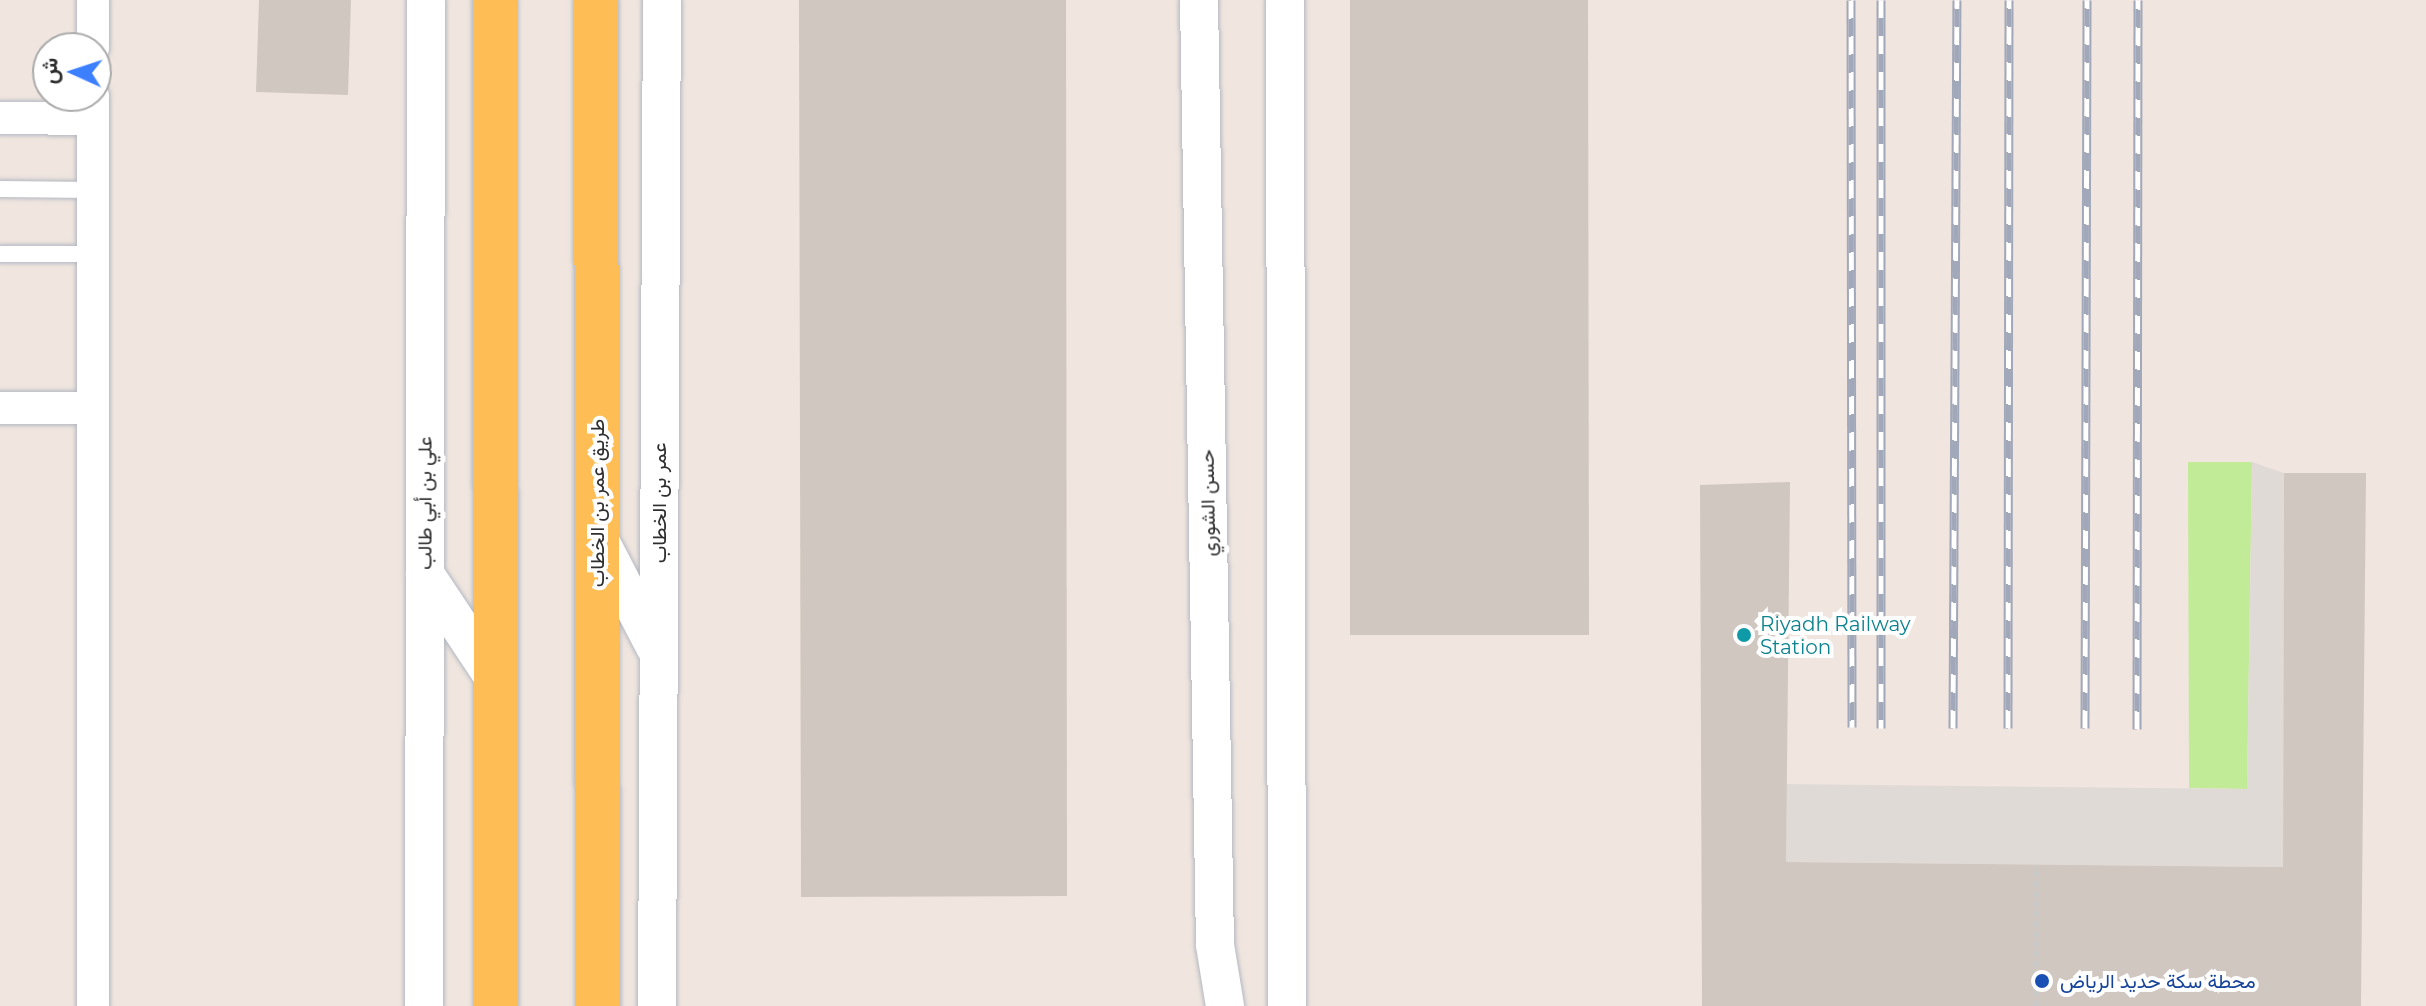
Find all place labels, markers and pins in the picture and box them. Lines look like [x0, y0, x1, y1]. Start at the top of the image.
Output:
place label: Riyadh Railway Station [1760, 612, 1911, 659]
marker: Riyadh Railway Station [1735, 626, 1753, 644]
place label: محطة سكة حديد الرياض [2060, 969, 2256, 993]
marker: محطة سكة حديد الرياض [2031, 970, 2053, 992]

